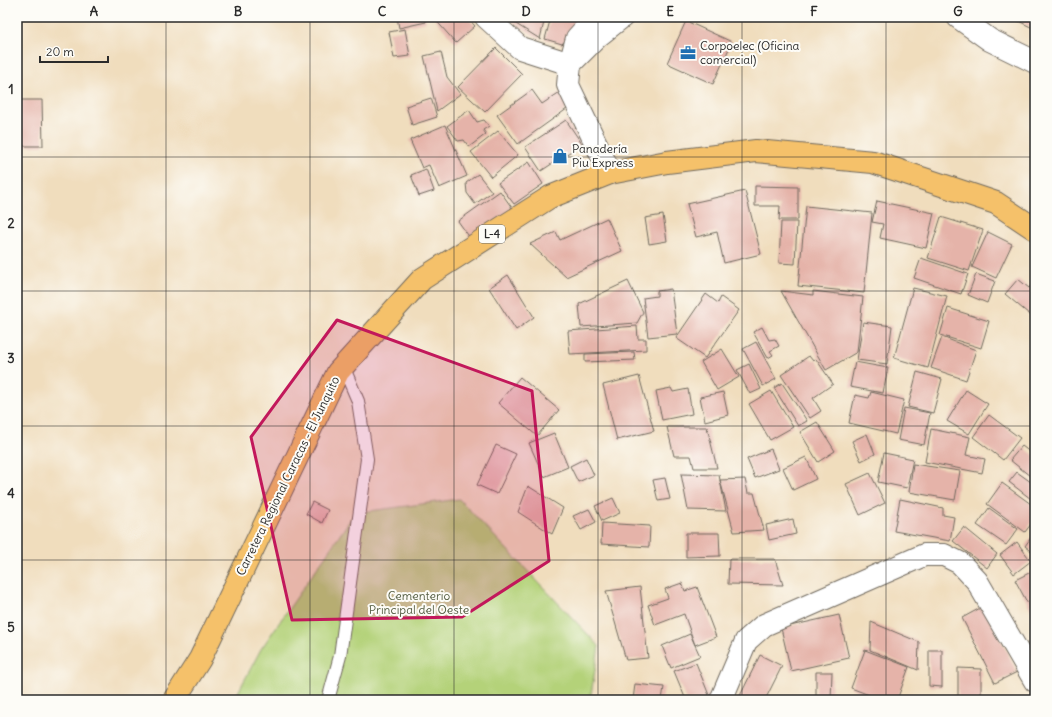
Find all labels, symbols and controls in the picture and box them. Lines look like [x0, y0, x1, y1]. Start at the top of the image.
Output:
text: A [90, 3, 99, 20]
text: B [234, 3, 243, 20]
text: C [378, 3, 387, 20]
text: D [521, 3, 531, 20]
text: E [666, 3, 674, 20]
text: F [810, 3, 818, 20]
text: G [953, 3, 963, 20]
scale bar [40, 38, 108, 64]
place label: Corpoelec (Oficina comercial) [700, 38, 800, 67]
text: 20 m [46, 44, 74, 59]
office icon: Corpoelec (Oficina comercial) [679, 44, 697, 62]
text: 1 [8, 81, 14, 98]
place label: Panadería Piu Express [572, 141, 633, 170]
shop icon: Panadería Piu Express [551, 147, 569, 165]
text: 2 [7, 215, 15, 232]
road number: L-4 [479, 225, 505, 243]
text: 3 [7, 350, 15, 367]
street label: Carretera Regional Caracas - El Junquito [233, 373, 343, 578]
text: 4 [7, 485, 15, 502]
park label: Cementerio Principal del Oeste [369, 588, 469, 617]
text: 5 [7, 619, 15, 636]

